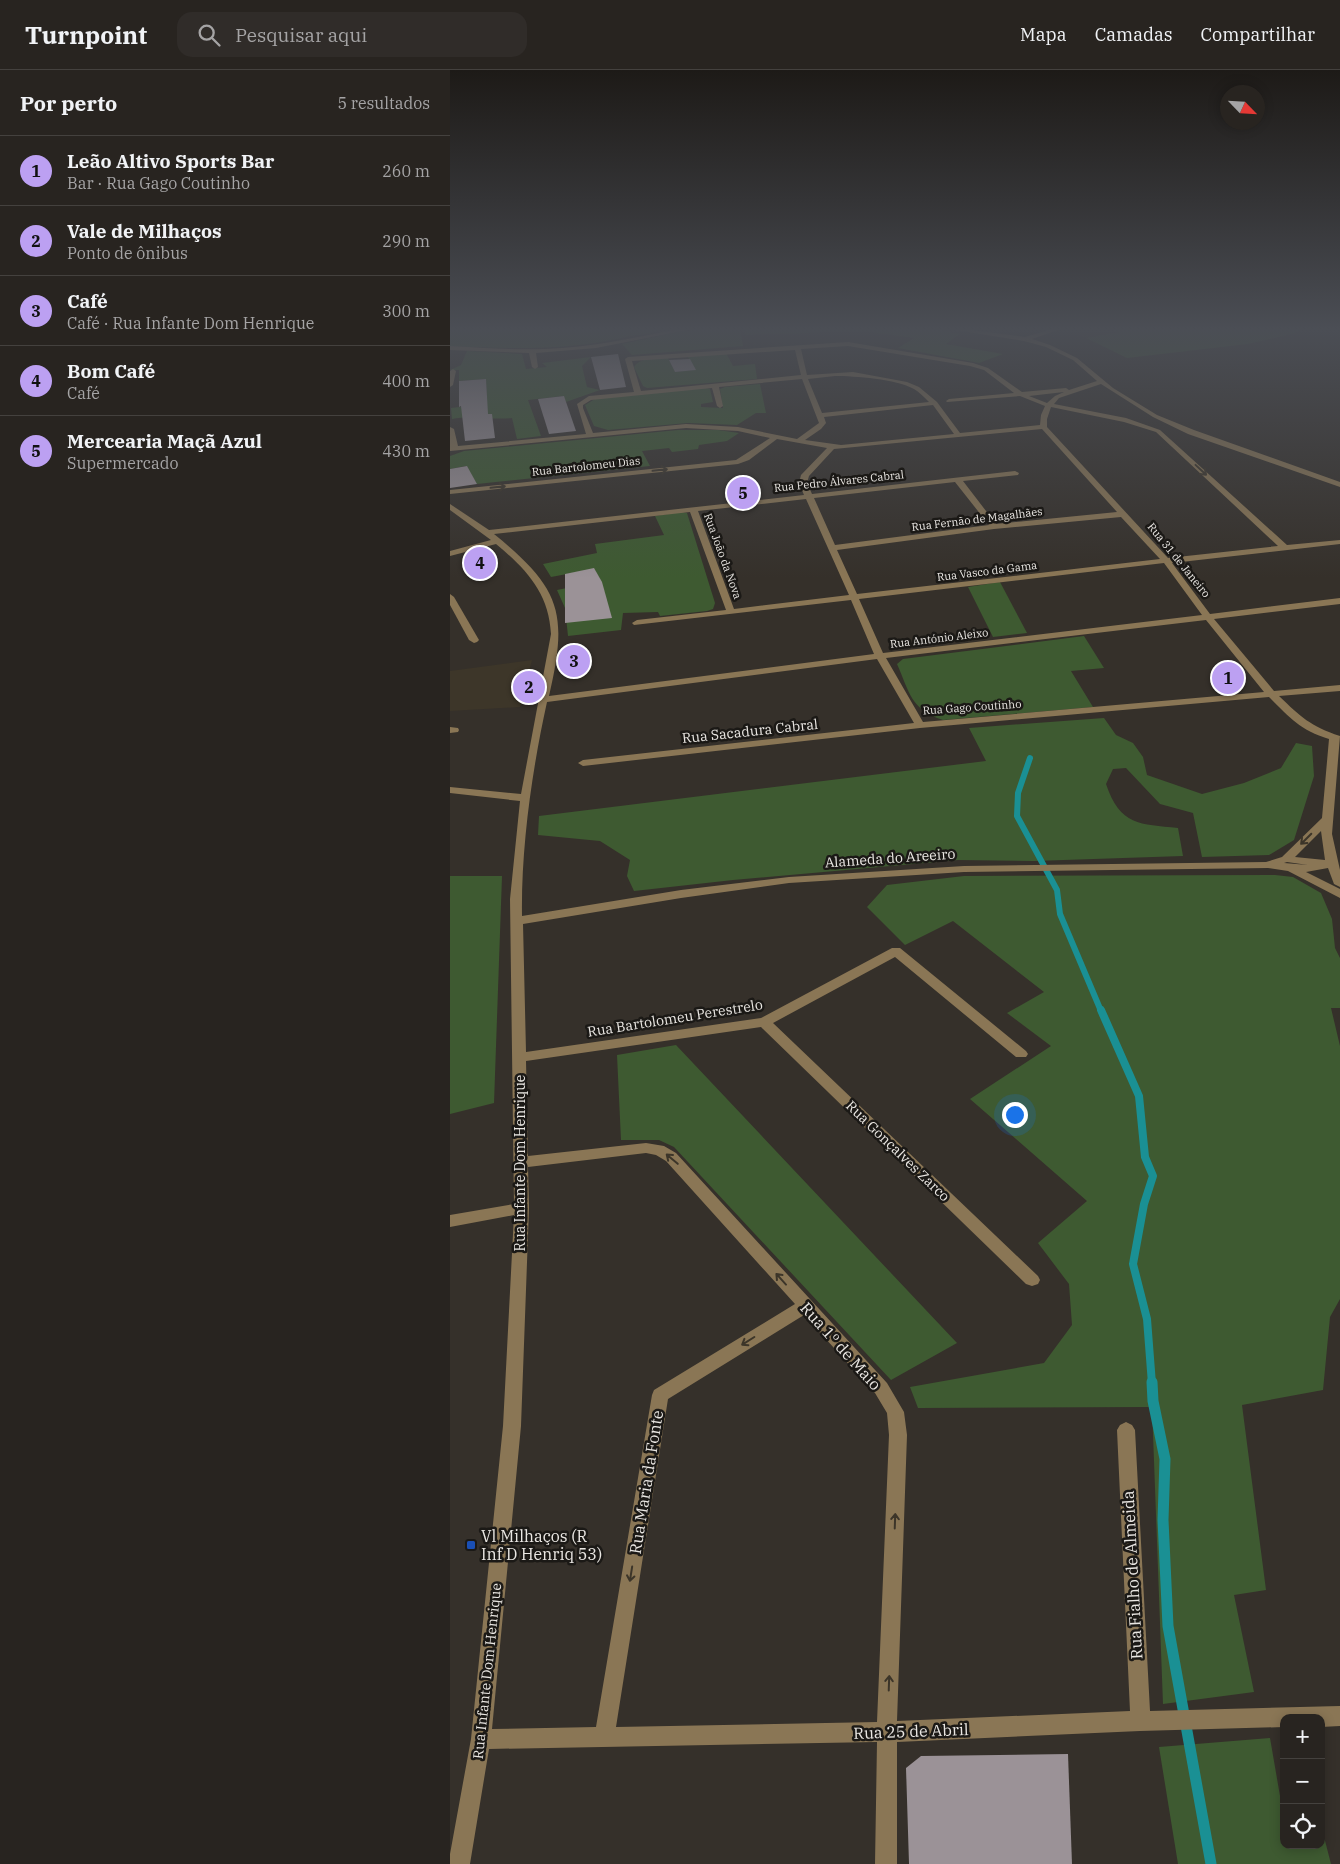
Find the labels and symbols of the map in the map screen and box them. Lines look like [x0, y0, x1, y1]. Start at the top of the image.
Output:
north arrow [1220, 85, 1265, 130]
street label: Rua Bartolomeu Dias [531, 453, 641, 479]
one-way arrow [1195, 464, 1207, 476]
one-way arrow [652, 465, 668, 475]
street label: Rua Pedro Álvares Cabral [773, 467, 905, 495]
pin: 5 [727, 474, 759, 512]
one-way arrow [490, 482, 506, 492]
street label: Rua Fernão de Magalhães [911, 504, 1043, 534]
street label: Rua João da Nova [701, 511, 745, 601]
street label: Rua 31 de Janeiro [1145, 520, 1213, 600]
pin: 4 [464, 544, 496, 582]
street label: Rua Vasco da Gama [936, 558, 1038, 584]
street label: Rua António Aleixo [889, 625, 989, 651]
pin: 3 [558, 642, 590, 680]
pin: 1 [1212, 659, 1244, 697]
pin: 2 [513, 668, 545, 706]
street label: Rua Gago Coutinho [922, 697, 1022, 717]
street label: Rua Sacadura Cabral [681, 715, 819, 747]
one-way arrow [1300, 833, 1313, 845]
street label: Alameda do Areeiro [824, 844, 956, 872]
street label: Rua Bartolomeu Perestrelo [586, 995, 764, 1041]
street label: Rua Infante Dom Henrique [511, 1075, 529, 1251]
street label: Rua Gonçalves Zarco [842, 1097, 954, 1205]
your location [1002, 1102, 1028, 1128]
one-way arrow [665, 1154, 678, 1165]
one-way arrow [775, 1273, 787, 1286]
street label: Rua 1º de Maio [796, 1298, 886, 1394]
one-way arrow [742, 1336, 756, 1346]
street label: Rua Maria da Fonte [625, 1409, 667, 1555]
street label: Rua Fialho de Almeida [1118, 1490, 1146, 1660]
one-way arrow [890, 1513, 900, 1530]
place label: Vl Milhaços (R Inf D Henriq 53) [481, 1526, 602, 1564]
marker: Vl Milhaços (R Inf D Henriq 53) [465, 1539, 477, 1551]
one-way arrow [625, 1566, 635, 1582]
street label: Rua Infante Dom Henrique [469, 1582, 505, 1760]
one-way arrow [884, 1676, 894, 1692]
street label: Rua 25 de Abril [853, 1719, 969, 1743]

